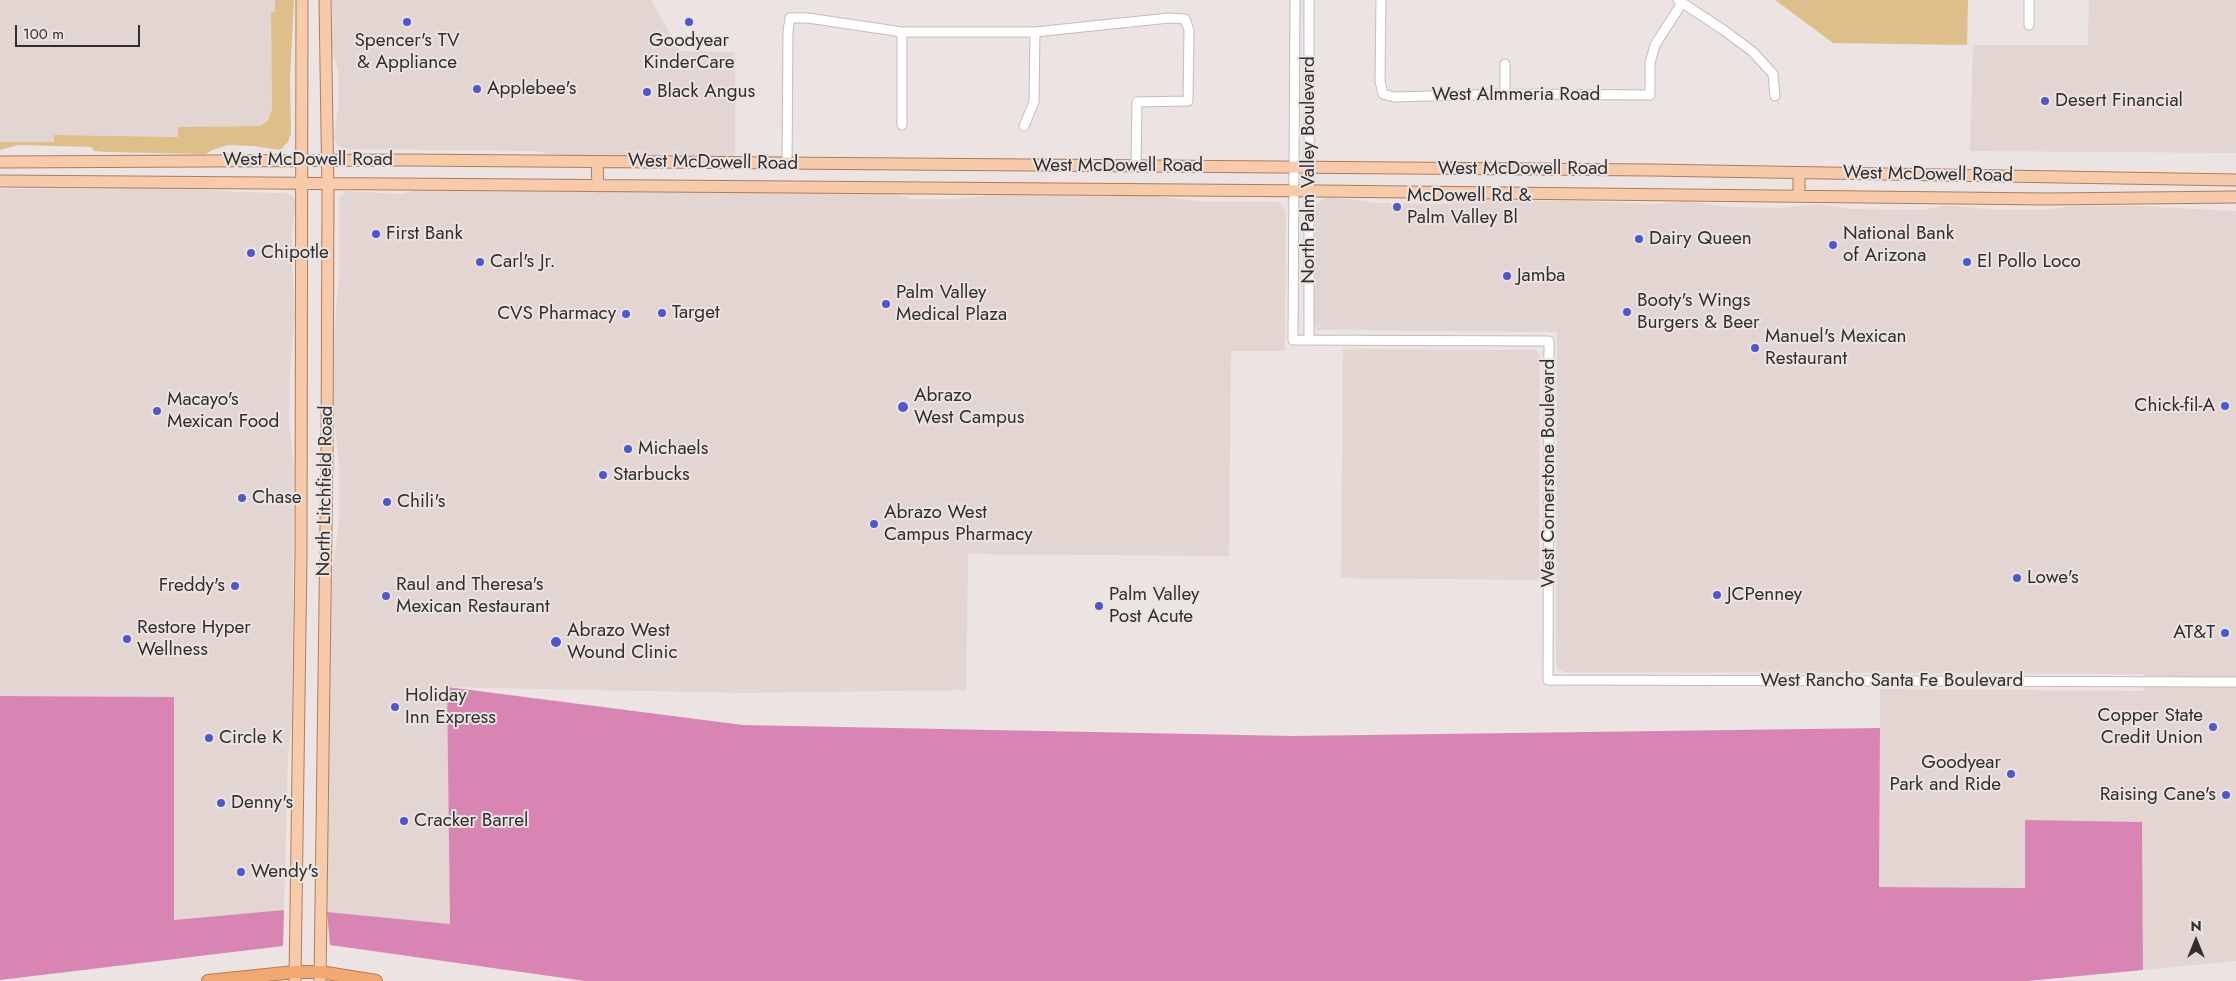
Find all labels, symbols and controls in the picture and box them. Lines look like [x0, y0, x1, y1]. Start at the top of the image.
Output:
scale bar [18, 15, 142, 47]
marker: Spencer's TV & Appliance [401, 16, 413, 28]
marker: Goodyear KinderCare [683, 16, 695, 28]
text: 100 m [23, 23, 64, 45]
place label: Spencer's TV & Appliance [354, 30, 460, 74]
place label: Goodyear KinderCare [643, 30, 735, 74]
street label: North Palm Valley Boulevard [1298, 56, 1320, 284]
place label: Applebee's [487, 78, 576, 100]
place label: Black Angus [657, 81, 755, 103]
marker: Applebee's [471, 83, 483, 95]
street label: West Almmeria Road [1432, 84, 1600, 106]
marker: Black Angus [641, 86, 653, 98]
place label: Desert Financial [2055, 90, 2183, 112]
marker: Desert Financial [2039, 95, 2051, 107]
street label: West McDowell Road [223, 149, 393, 171]
street label: West McDowell Road [628, 150, 798, 176]
street label: West McDowell Road [1033, 155, 1203, 177]
street label: West McDowell Road [1438, 158, 1608, 180]
street label: West McDowell Road [1843, 162, 2013, 188]
place label: McDowell Rd & Palm Valley Bl [1407, 185, 1531, 229]
marker: McDowell Rd & Palm Valley Bl [1391, 201, 1403, 213]
place label: First Bank [386, 223, 463, 245]
place label: National Bank of Arizona [1843, 223, 1954, 267]
marker: First Bank [370, 228, 382, 240]
place label: Dairy Queen [1649, 228, 1752, 250]
marker: Dairy Queen [1633, 233, 1645, 245]
marker: National Bank of Arizona [1827, 239, 1839, 251]
place label: Chipotle [261, 242, 329, 264]
marker: Chipotle [245, 247, 257, 259]
place label: Carl's Jr. [490, 251, 556, 273]
place label: El Pollo Loco [1977, 251, 2081, 273]
marker: Carl's Jr. [474, 256, 486, 268]
marker: El Pollo Loco [1961, 256, 1973, 268]
place label: Jamba [1517, 265, 1565, 287]
marker: Jamba [1501, 270, 1513, 282]
place label: Palm Valley Medical Plaza [896, 282, 1007, 326]
place label: Booty's Wings Burgers & Beer [1637, 290, 1760, 334]
marker: Palm Valley Medical Plaza [880, 298, 892, 310]
place label: Target [672, 302, 719, 324]
place label: CVS Pharmacy [497, 303, 616, 325]
marker: Booty's Wings Burgers & Beer [1621, 306, 1633, 318]
marker: Target [656, 307, 668, 319]
marker: CVS Pharmacy [620, 308, 632, 320]
place label: Manuel's Mexican Restaurant [1765, 326, 1907, 370]
marker: Manuel's Mexican Restaurant [1749, 342, 1761, 354]
street label: West Cornerstone Boulevard [1538, 359, 1560, 587]
place label: Abrazo West Campus [914, 385, 1024, 429]
place label: Macayo's Mexican Food [167, 389, 279, 433]
place label: Chick-fil-A [2134, 395, 2215, 417]
marker: Abrazo West Campus [896, 400, 910, 414]
marker: Chick-fil-A [2219, 400, 2231, 412]
marker: Macayo's Mexican Food [151, 405, 163, 417]
street label: North Litchfield Road [313, 405, 339, 577]
place label: Michaels [638, 438, 708, 460]
marker: Michaels [622, 443, 634, 455]
place label: Starbucks [613, 464, 690, 486]
marker: Starbucks [597, 469, 609, 481]
place label: Chase [252, 487, 302, 509]
place label: Chili's [397, 491, 445, 513]
marker: Chase [236, 492, 248, 504]
marker: Chili's [381, 496, 393, 508]
place label: Abrazo West Campus Pharmacy [884, 502, 1033, 546]
marker: Abrazo West Campus Pharmacy [868, 518, 880, 530]
place label: Lowe's [2027, 567, 2079, 589]
marker: Lowe's [2011, 572, 2023, 584]
place label: Raul and Theresa's Mexican Restaurant [396, 574, 550, 618]
place label: Freddy's [159, 575, 225, 597]
marker: Freddy's [229, 580, 241, 592]
place label: Palm Valley Post Acute [1109, 584, 1199, 628]
place label: JCPenney [1727, 584, 1802, 606]
marker: JCPenney [1711, 589, 1723, 601]
marker: Raul and Theresa's Mexican Restaurant [380, 590, 392, 602]
marker: Palm Valley Post Acute [1093, 600, 1105, 612]
place label: Restore Hyper Wellness [137, 617, 251, 661]
place label: Abrazo West Wound Clinic [567, 620, 677, 664]
place label: AT&T [2173, 622, 2215, 644]
marker: AT&T [2219, 627, 2231, 639]
marker: Restore Hyper Wellness [121, 633, 133, 645]
marker: Abrazo West Wound Clinic [549, 635, 563, 649]
street label: West Rancho Santa Fe Boulevard [1761, 670, 2023, 692]
place label: Holiday Inn Express [405, 685, 496, 729]
marker: Holiday Inn Express [389, 701, 401, 713]
place label: Copper State Credit Union [2097, 705, 2203, 749]
marker: Copper State Credit Union [2207, 721, 2219, 733]
place label: Circle K [219, 727, 283, 749]
marker: Circle K [203, 732, 215, 744]
place label: Goodyear Park and Ride [1890, 752, 2001, 796]
marker: Goodyear Park and Ride [2005, 768, 2017, 780]
place label: Raising Cane's [2100, 784, 2216, 806]
marker: Raising Cane's [2220, 789, 2232, 801]
place label: Denny's [231, 792, 293, 814]
marker: Denny's [215, 797, 227, 809]
place label: Cracker Barrel [414, 810, 528, 832]
marker: Cracker Barrel [398, 815, 410, 827]
place label: Wendy's [251, 861, 318, 883]
marker: Wendy's [235, 866, 247, 878]
north arrow [2171, 916, 2221, 966]
text: N [2190, 916, 2202, 936]

